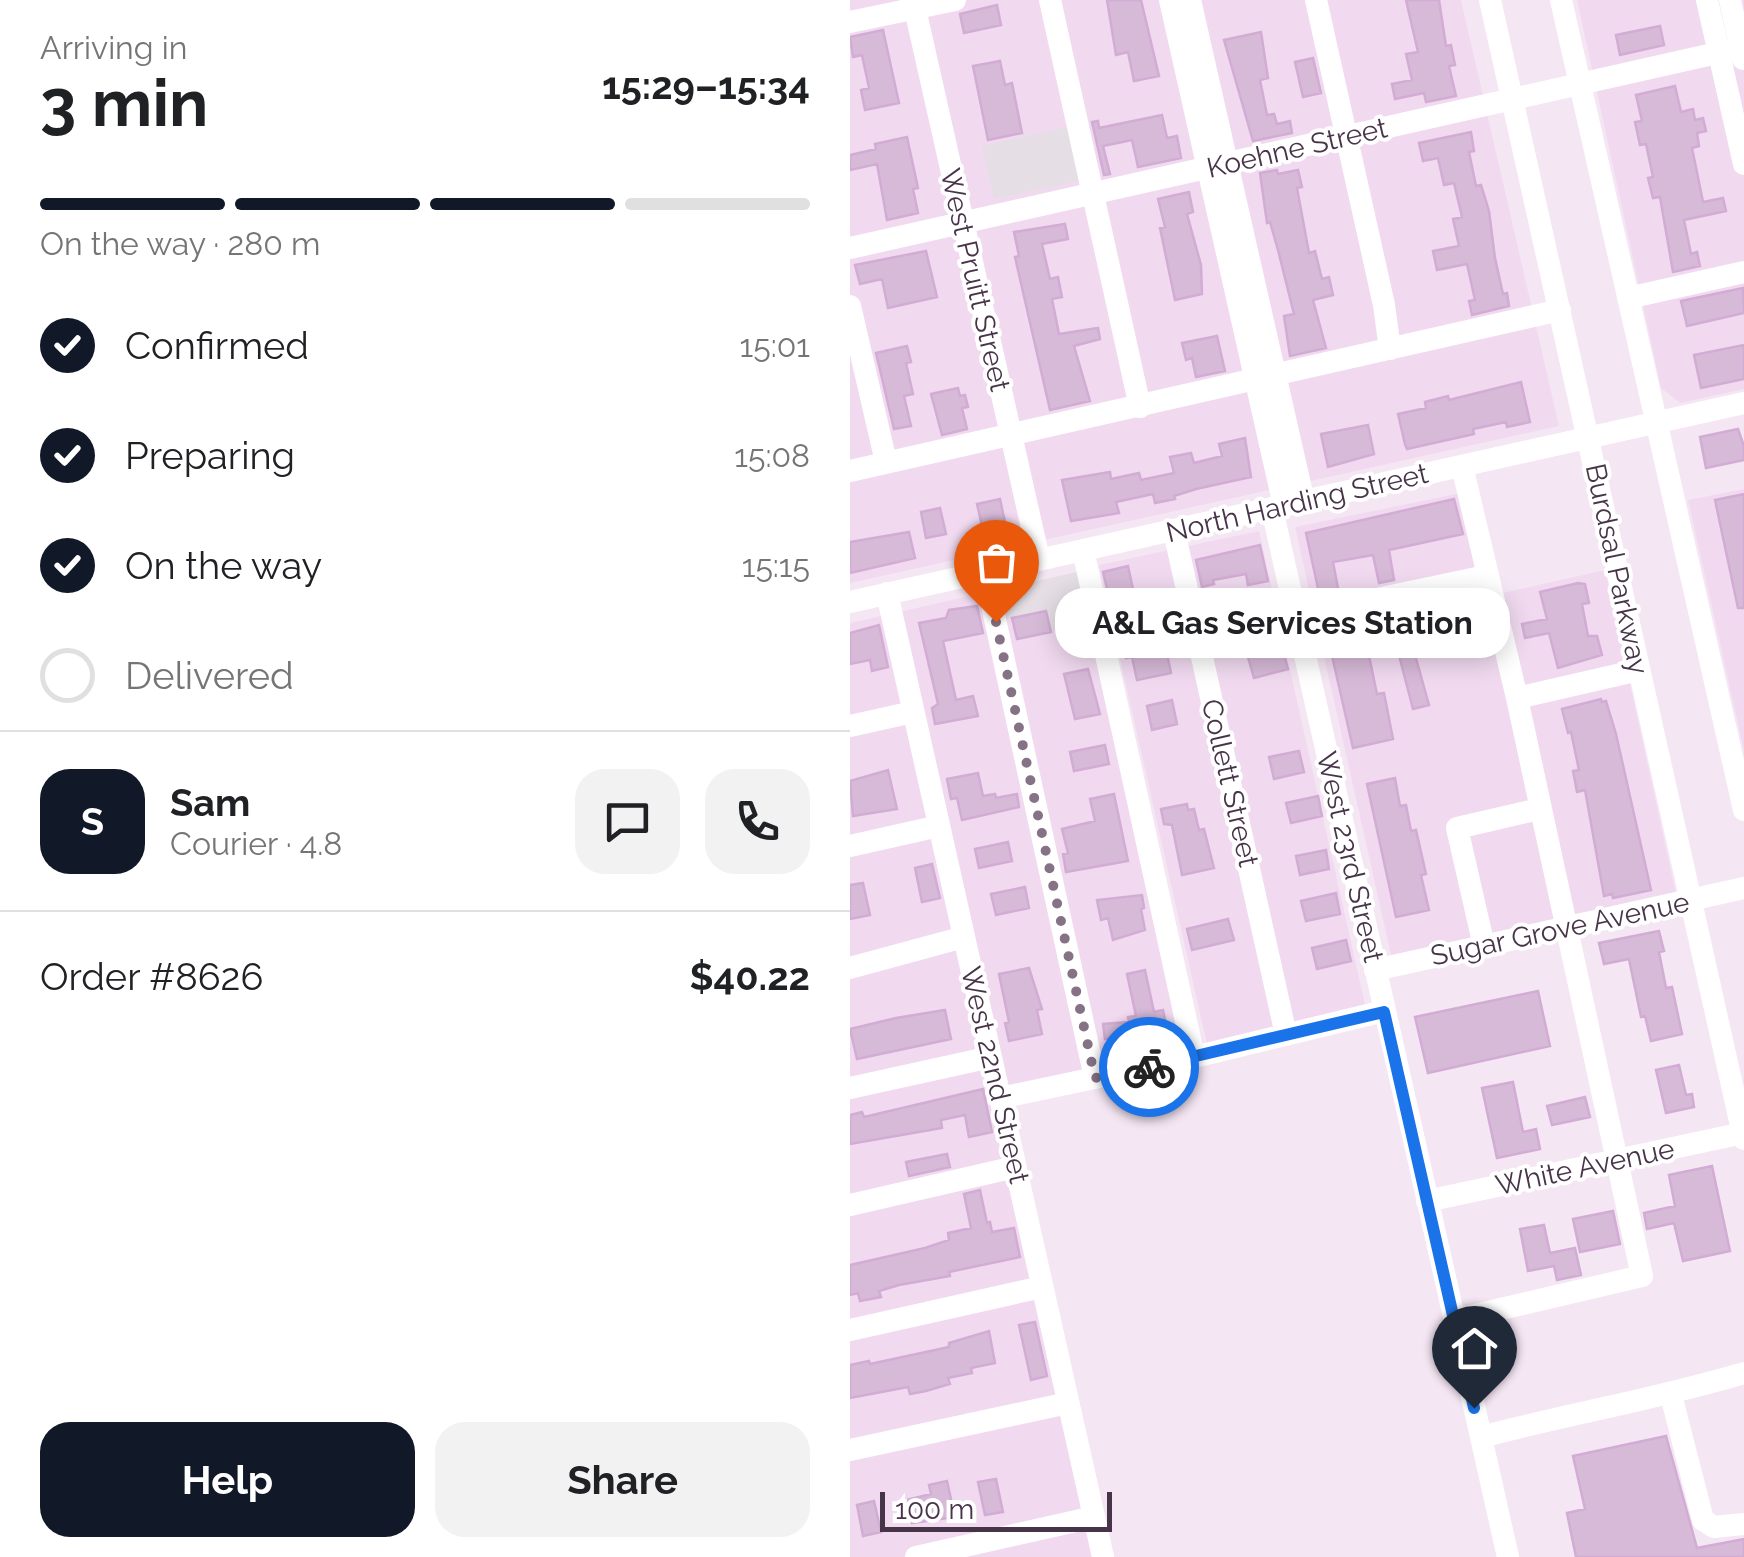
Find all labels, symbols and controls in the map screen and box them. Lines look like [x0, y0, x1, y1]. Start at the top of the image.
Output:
text: Arriving in [40, 29, 187, 66]
text: 15:29–15:34 [602, 63, 810, 108]
text: 3 min [40, 65, 208, 141]
street label: Koehne Street [1204, 111, 1391, 185]
street label: West Pruitt Street [933, 165, 1017, 395]
text: On the way · 280 m [40, 225, 320, 262]
icon: check [40, 318, 95, 373]
text: Confirmed [125, 323, 309, 368]
text: 15:01 [740, 327, 810, 364]
icon: check [40, 428, 95, 483]
text: Preparing [125, 433, 295, 478]
text: 15:08 [734, 437, 810, 474]
street label: North Harding Street [1163, 457, 1432, 549]
street label: Burdsal Parkway [1579, 461, 1655, 677]
pin [954, 520, 1039, 623]
icon: bag [969, 535, 1024, 590]
icon: check [40, 538, 95, 593]
text: On the way [125, 543, 322, 588]
text: 15:15 [742, 547, 810, 584]
callout: A&L Gas Services Station [1056, 587, 1511, 657]
text: A&L Gas Services Station [1092, 604, 1473, 641]
text: Delivered [125, 653, 294, 698]
street label: Collett Street [1195, 696, 1265, 871]
street label: West 23rd Street [1310, 749, 1390, 966]
button: chat [575, 769, 680, 874]
button: phone [705, 769, 810, 874]
text: Sam [170, 780, 250, 825]
text: S [81, 799, 104, 844]
text: Courier · 4.8 [170, 825, 342, 862]
street label: Sugar Grove Avenue [1428, 885, 1692, 973]
text: Order #8626 [40, 954, 263, 999]
text: $40.22 [689, 954, 810, 999]
street label: West 22nd Street [954, 963, 1036, 1187]
courier [1099, 1017, 1199, 1117]
icon: bike [1122, 1040, 1177, 1095]
street label: White Avenue [1493, 1132, 1677, 1202]
pin [1432, 1306, 1517, 1409]
icon: home [1447, 1321, 1502, 1376]
button: Help [40, 1422, 415, 1537]
button: Share [435, 1422, 810, 1537]
scale bar [880, 1487, 1112, 1532]
text: 100 m [895, 1493, 974, 1526]

